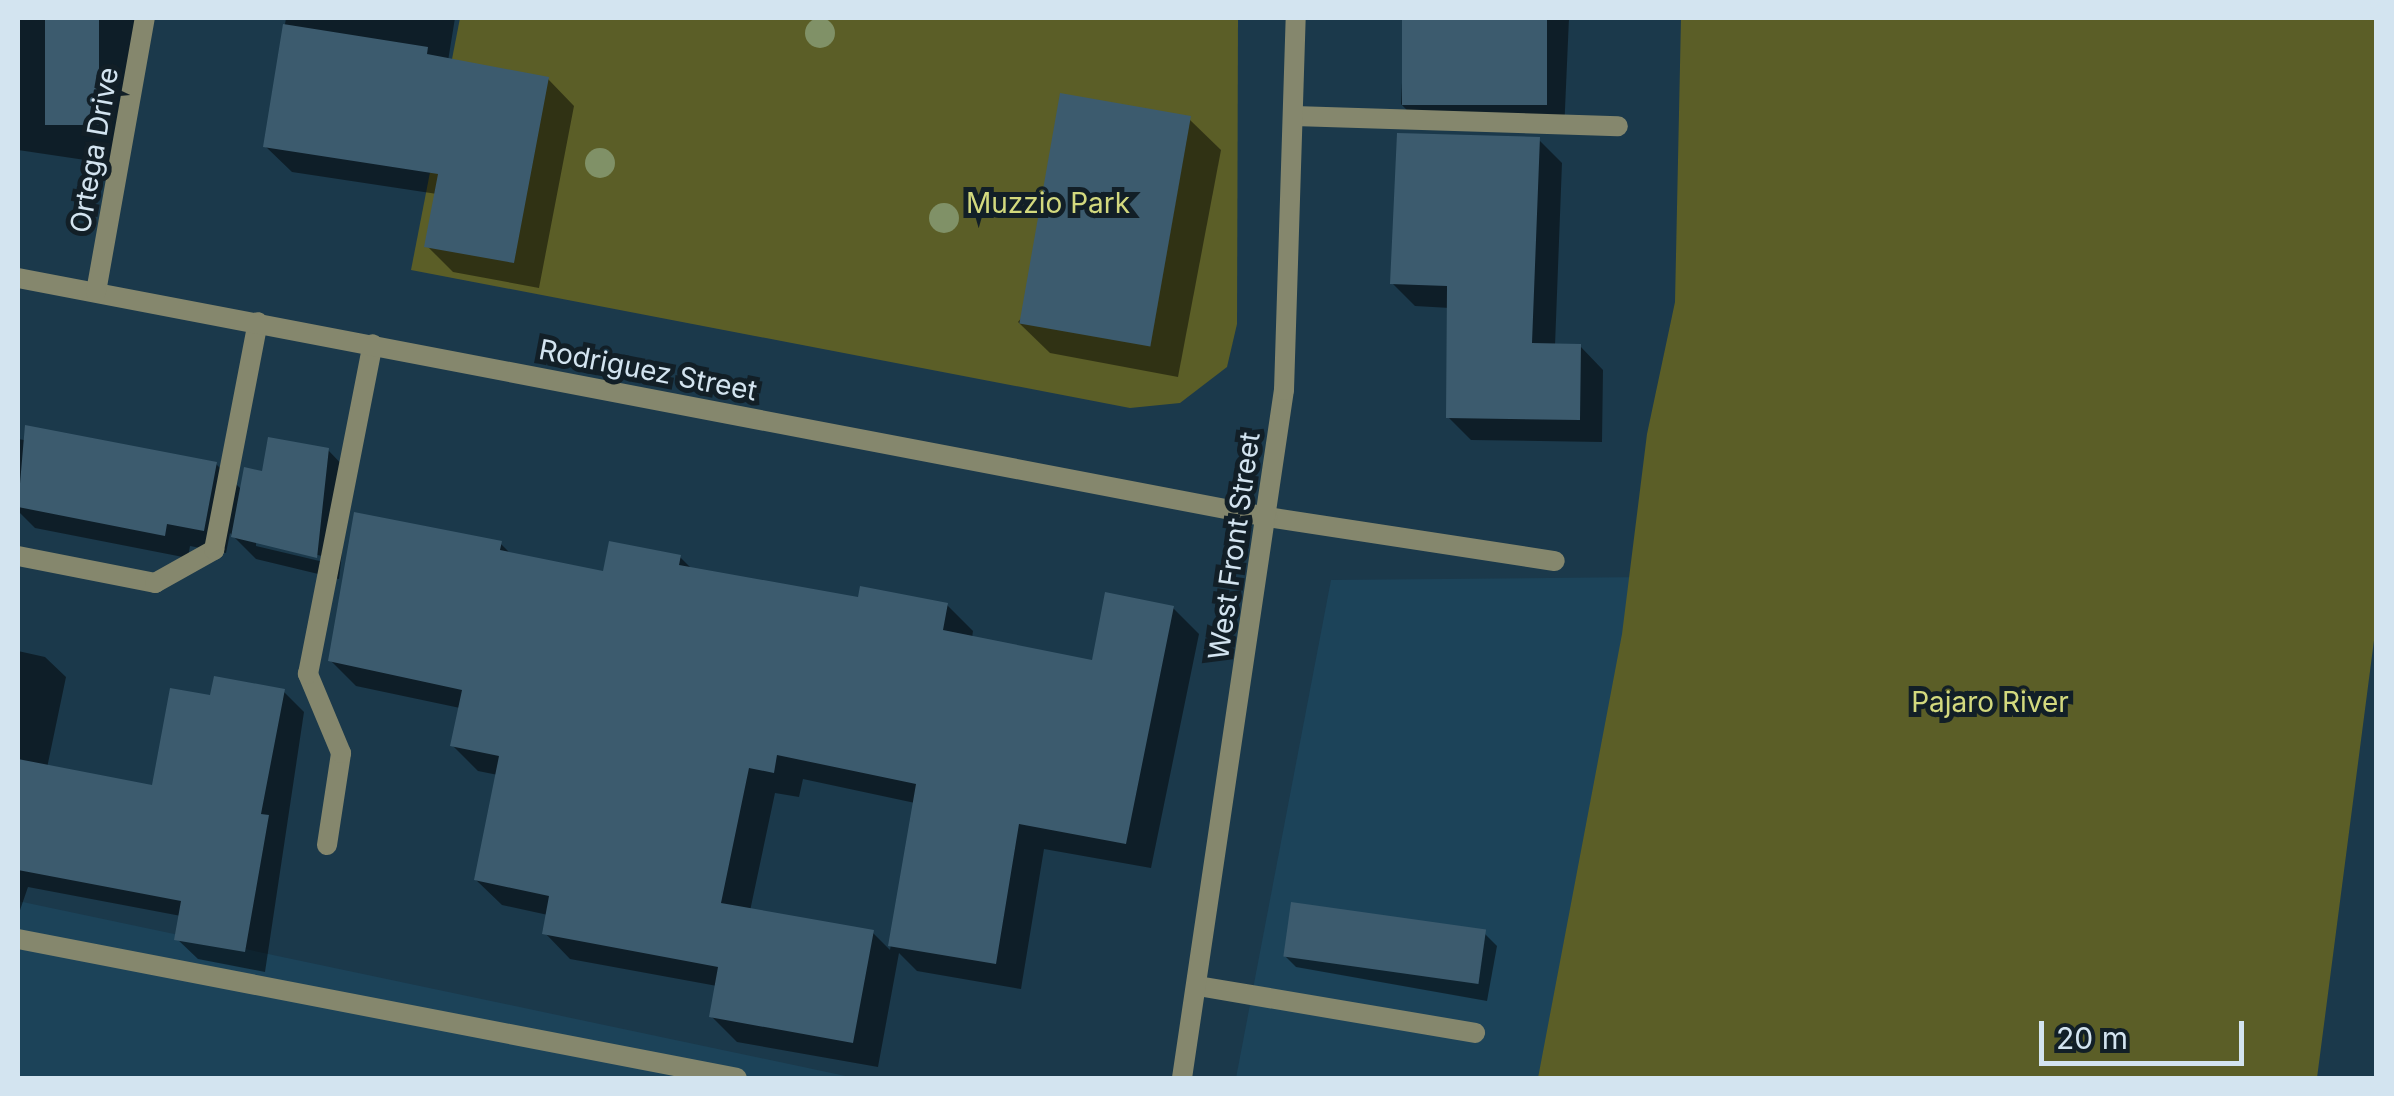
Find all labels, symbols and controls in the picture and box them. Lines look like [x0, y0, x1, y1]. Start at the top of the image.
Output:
street label: Ortega Drive [63, 64, 125, 236]
park label: Muzzio Park [966, 186, 1130, 220]
street label: Rodriguez Street [536, 332, 760, 408]
street label: West Front Street [1201, 430, 1267, 662]
park label: Pajaro River [1911, 685, 2069, 719]
scale bar [2044, 1001, 2249, 1063]
text: 20 m [2056, 1020, 2128, 1056]

